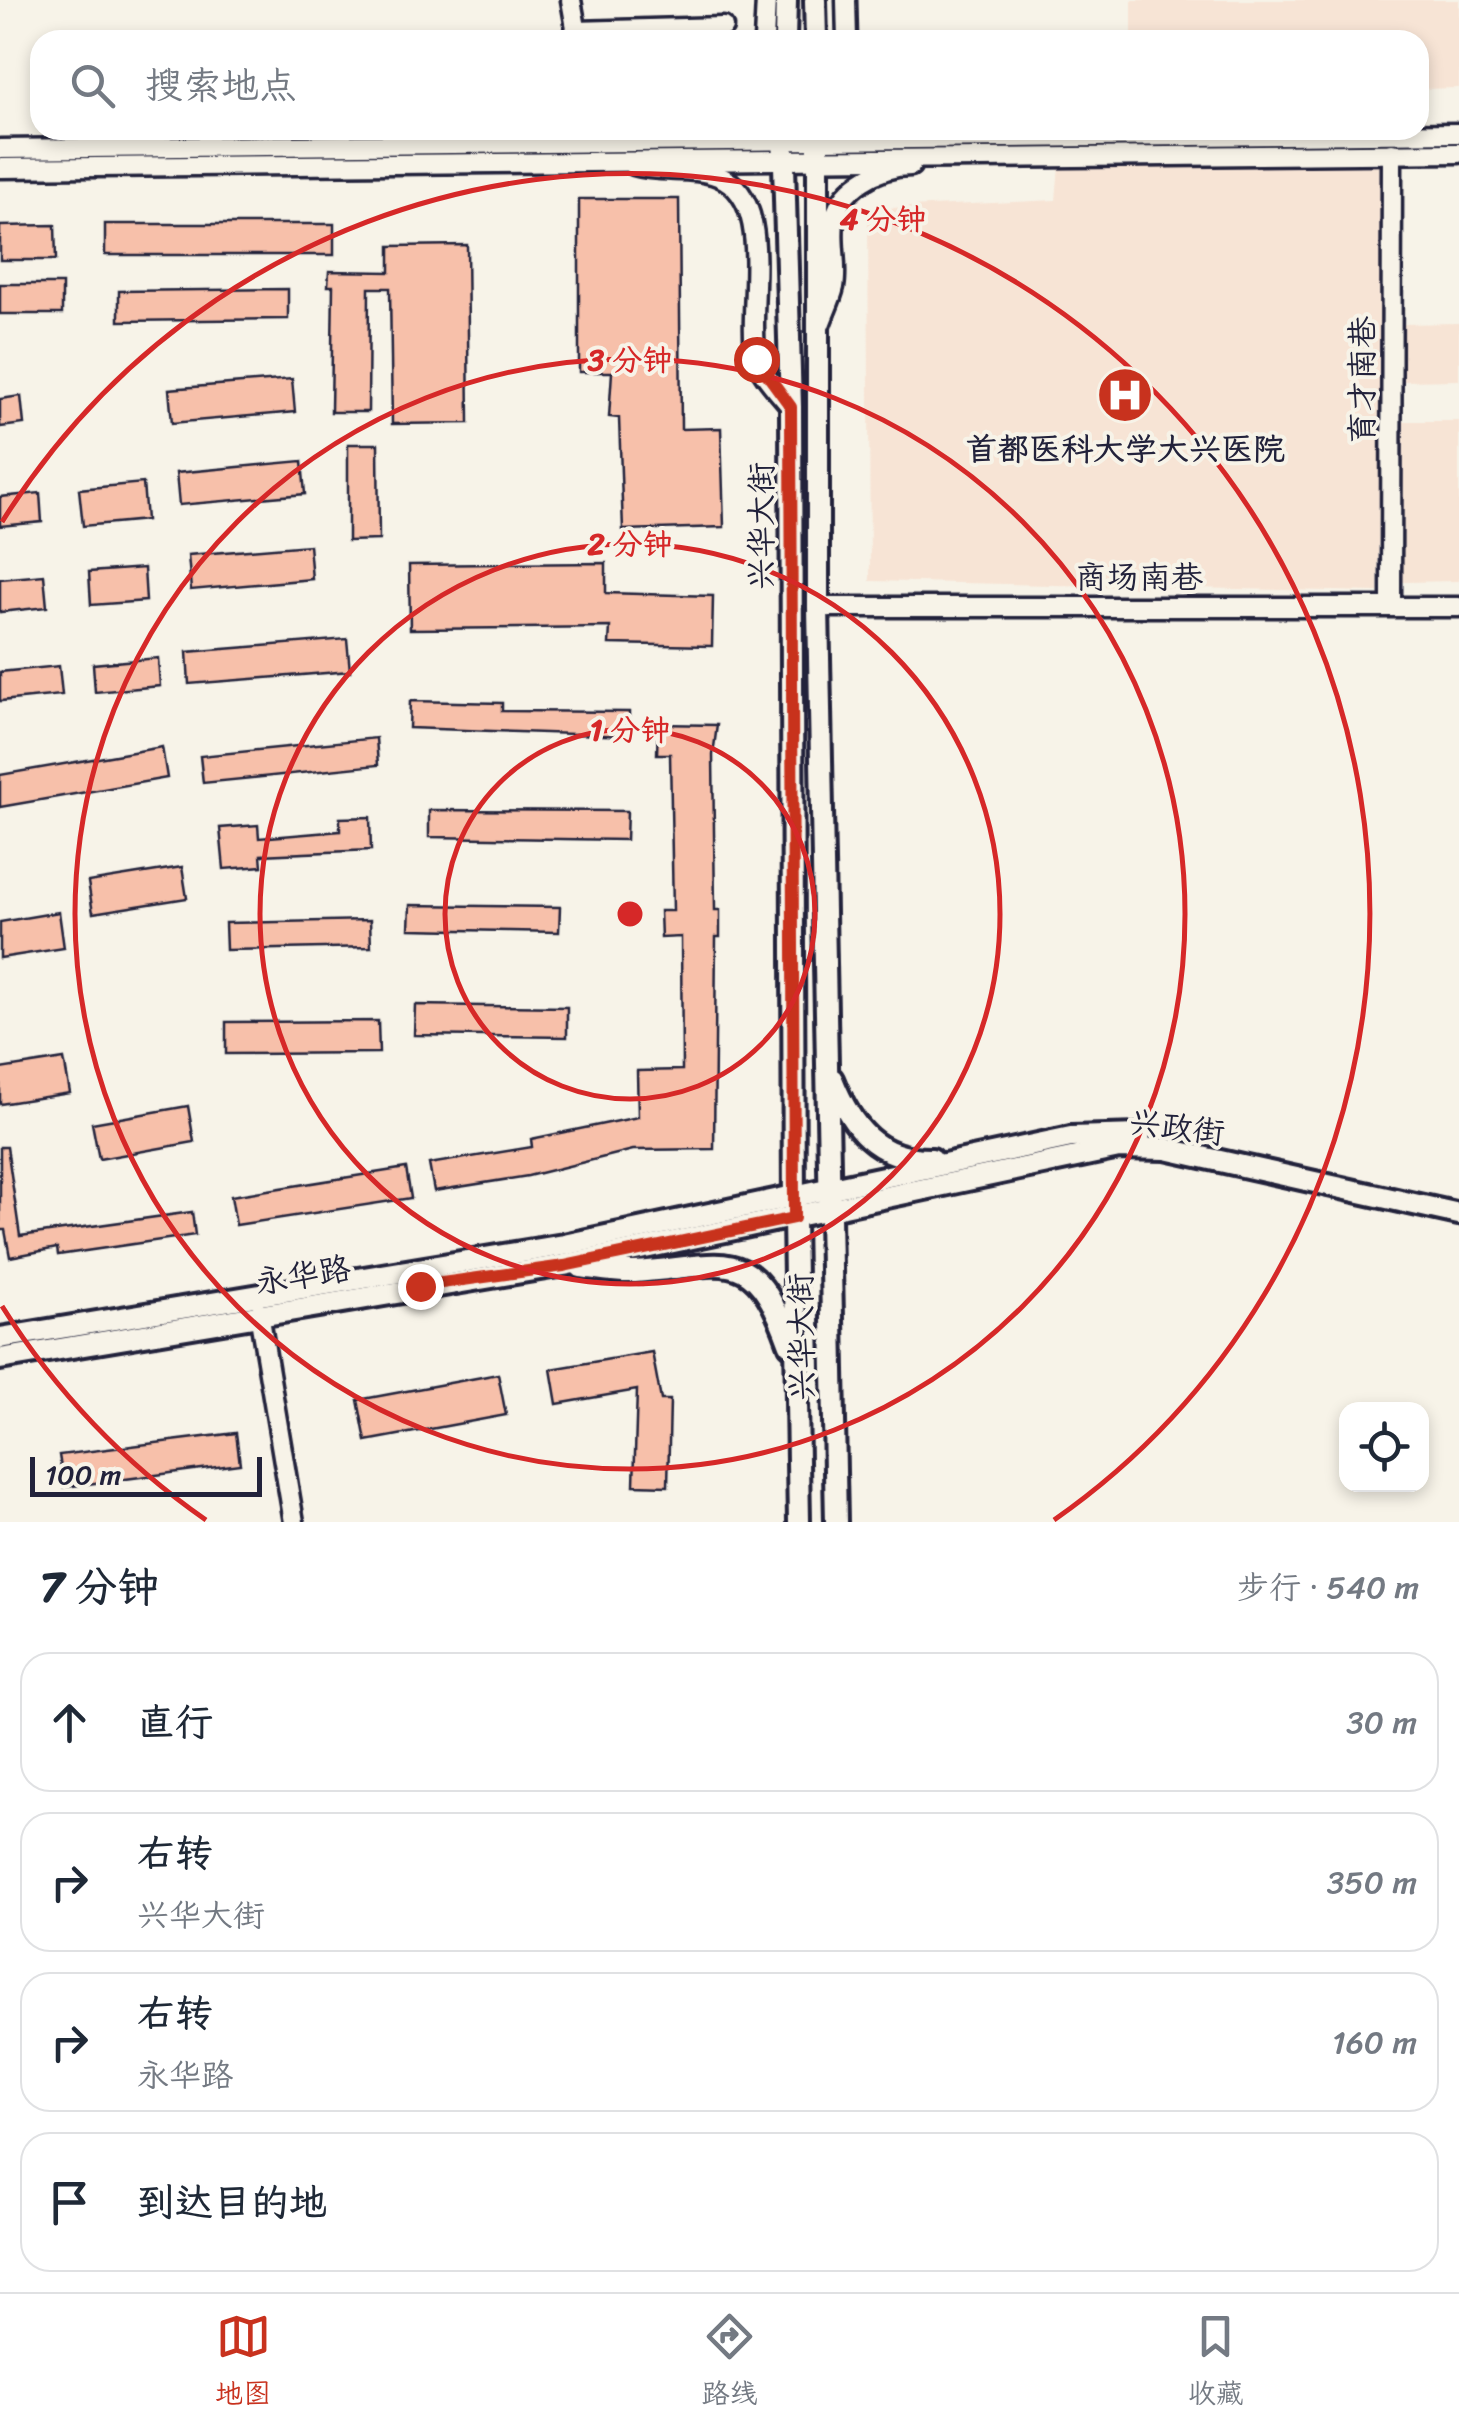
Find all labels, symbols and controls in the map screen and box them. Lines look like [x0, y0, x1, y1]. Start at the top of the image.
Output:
search box [30, 30, 1429, 140]
text: 搜索地点 [145, 52, 297, 119]
icon: search [65, 58, 120, 113]
text: 4 分钟 [840, 192, 926, 246]
street label: 育才南巷 [1334, 316, 1391, 444]
text: 3 分钟 [587, 333, 672, 387]
route start [734, 337, 780, 383]
hospital icon: 首都医科大学大兴医院 [1095, 365, 1155, 425]
place label: 首都医科大学大兴医院 [965, 421, 1285, 478]
street label: 兴华大街 [733, 462, 790, 590]
text: 2 分钟 [587, 517, 673, 571]
street label: 商场南巷 [1075, 549, 1203, 606]
text: 1 分钟 [590, 703, 670, 757]
centre of rings [612, 896, 648, 932]
street label: 兴政街 [1126, 1093, 1228, 1162]
street label: 永华路 [251, 1240, 355, 1311]
route end [398, 1264, 444, 1310]
street label: 兴华大街 [772, 1272, 831, 1401]
map controls [1339, 1402, 1429, 1492]
button: locate [1339, 1402, 1429, 1492]
text: 100 m [45, 1450, 121, 1499]
scale bar [30, 1452, 262, 1496]
text: 7 分钟 [40, 1550, 159, 1624]
text: 步行 · 540 m [1237, 1559, 1419, 1616]
text: 直行 [137, 1689, 213, 1756]
text: 30 m [1346, 1694, 1417, 1751]
icon: ahead [42, 1695, 97, 1750]
text: 右转 [137, 1820, 213, 1887]
text: 350 m [1327, 1854, 1417, 1911]
icon: right [42, 1855, 97, 1910]
text: 兴华大街 [137, 1887, 265, 1944]
text: 右转 [137, 1980, 213, 2047]
text: 160 m [1332, 2014, 1417, 2071]
icon: right [42, 2015, 97, 2070]
text: 永华路 [137, 2047, 233, 2104]
text: 到达目的地 [137, 2169, 327, 2236]
icon: arrive [42, 2175, 97, 2230]
tab: 地图 [215, 2309, 271, 2418]
tab: 路线 [701, 2309, 758, 2418]
tab: 收藏 [1188, 2309, 1244, 2418]

